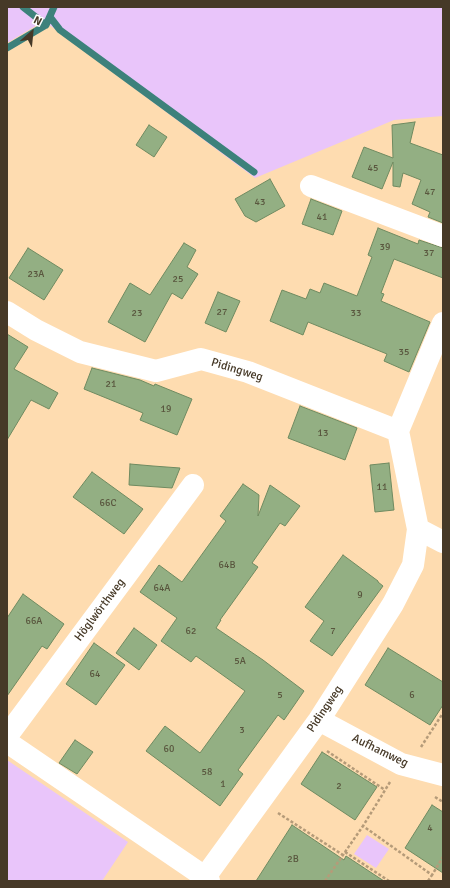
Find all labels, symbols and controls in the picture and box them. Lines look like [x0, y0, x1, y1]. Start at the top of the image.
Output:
north arrow [12, 12, 52, 52]
text: N [31, 13, 44, 28]
house number: 45 [368, 162, 378, 174]
house number: 47 [425, 186, 435, 198]
house number: 43 [255, 196, 265, 208]
house number: 41 [317, 211, 327, 223]
house number: 39 [380, 241, 390, 253]
house number: 37 [424, 247, 434, 259]
house number: 23A [28, 268, 44, 280]
house number: 25 [173, 273, 183, 285]
house number: 27 [217, 306, 227, 318]
house number: 23 [132, 307, 142, 319]
house number: 33 [351, 307, 361, 319]
house number: 35 [399, 346, 409, 358]
street label: Pidingweg [209, 355, 265, 385]
house number: 21 [106, 378, 116, 390]
house number: 19 [161, 403, 171, 415]
house number: 13 [318, 427, 328, 439]
house number: 11 [377, 481, 387, 493]
house number: 66C [100, 497, 116, 509]
house number: 64B [219, 559, 235, 571]
street label: Höglwörthweg [72, 576, 128, 644]
house number: 64A [154, 582, 170, 594]
house number: 9 [357, 589, 363, 601]
house number: 66A [26, 615, 42, 627]
house number: 62 [186, 625, 196, 637]
house number: 7 [330, 625, 336, 637]
house number: 5A [234, 655, 246, 667]
house number: 64 [90, 668, 100, 680]
street label: Pidingweg [304, 683, 346, 735]
house number: 5 [277, 689, 283, 701]
house number: 6 [409, 689, 415, 701]
house number: 3 [239, 724, 245, 736]
street label: Aufhamweg [350, 731, 410, 771]
house number: 60 [164, 743, 174, 755]
house number: 58 [202, 766, 212, 778]
house number: 1 [220, 778, 226, 790]
house number: 2 [336, 780, 342, 792]
house number: 4 [427, 822, 433, 834]
house number: 2B [287, 853, 299, 865]

